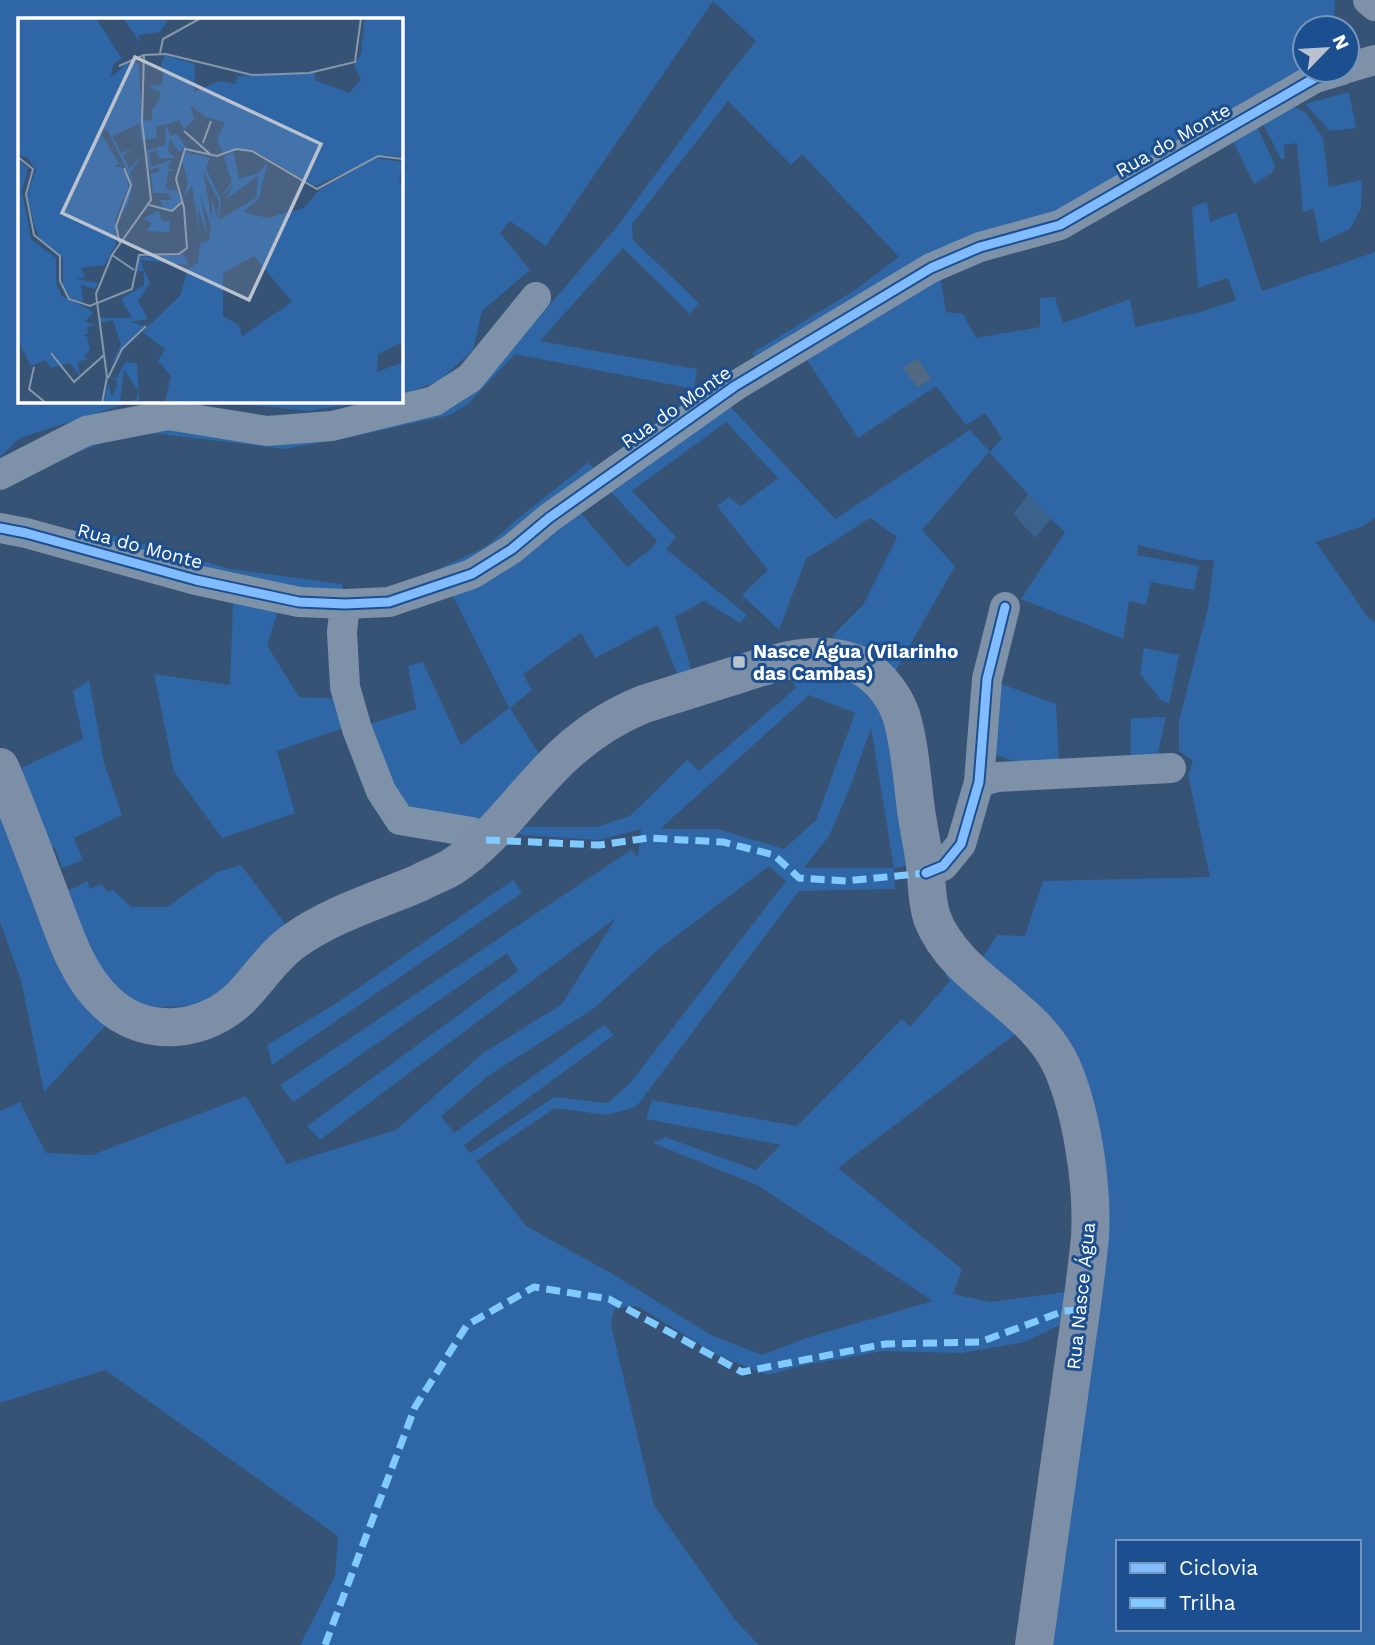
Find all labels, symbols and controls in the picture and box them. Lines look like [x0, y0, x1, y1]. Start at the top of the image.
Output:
north arrow [1291, 14, 1361, 84]
inset map [18, 18, 402, 402]
text: N [1328, 31, 1354, 53]
street label: Rua do Monte [1111, 98, 1235, 182]
street label: Rua do Monte [617, 361, 735, 453]
street label: Rua do Monte [75, 518, 205, 574]
place label: Nasce Água (Vilarinho das Cambas) [753, 640, 958, 685]
marker: Nasce Água (Vilarinho das Cambas) [731, 654, 747, 670]
street label: Rua Nasce Água [1062, 1221, 1100, 1371]
legend [1116, 1540, 1361, 1631]
text: Ciclovia [1179, 1555, 1258, 1580]
text: Trilha [1179, 1590, 1236, 1615]

